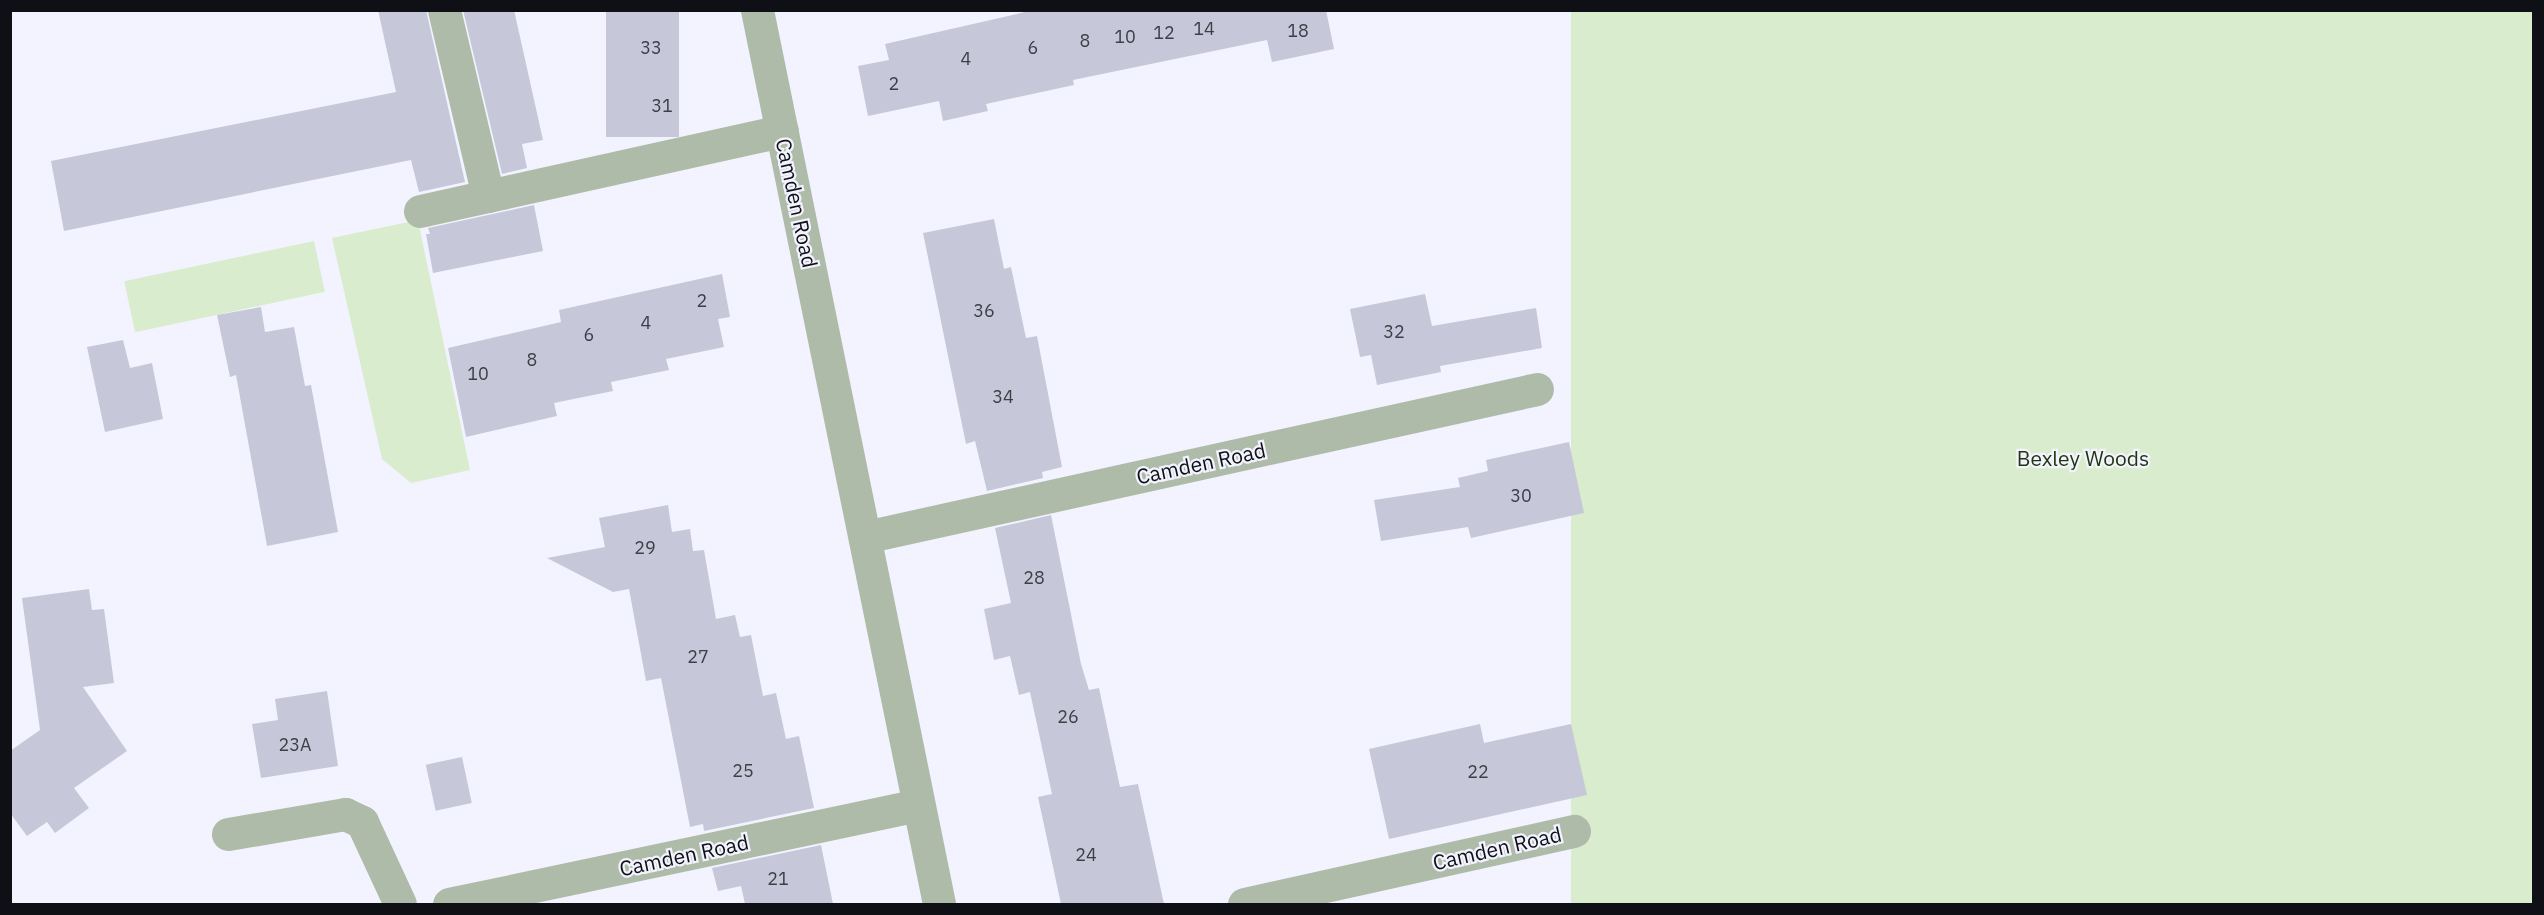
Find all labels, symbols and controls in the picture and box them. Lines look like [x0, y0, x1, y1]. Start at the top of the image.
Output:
house number: 14 [1193, 18, 1215, 40]
house number: 18 [1287, 20, 1309, 42]
house number: 12 [1153, 22, 1175, 44]
house number: 10 [1114, 26, 1136, 48]
house number: 8 [1080, 30, 1090, 52]
house number: 33 [640, 37, 662, 59]
house number: 6 [1028, 37, 1038, 59]
house number: 4 [961, 48, 971, 70]
house number: 2 [889, 73, 899, 95]
house number: 31 [651, 95, 673, 117]
street label: Camden Road [771, 136, 823, 270]
house number: 2 [697, 290, 707, 312]
house number: 36 [973, 300, 995, 322]
house number: 4 [641, 312, 651, 334]
house number: 32 [1383, 321, 1405, 343]
house number: 6 [584, 324, 594, 346]
house number: 8 [527, 349, 537, 371]
house number: 10 [467, 363, 489, 385]
house number: 34 [992, 386, 1014, 408]
street label: Camden Road [1134, 437, 1268, 489]
park label: Bexley Woods [2017, 445, 2149, 471]
house number: 30 [1510, 485, 1532, 507]
house number: 29 [634, 537, 656, 559]
house number: 28 [1023, 567, 1045, 589]
house number: 27 [687, 646, 709, 668]
house number: 26 [1057, 706, 1079, 728]
house number: 23A [278, 734, 312, 756]
house number: 25 [732, 760, 754, 782]
house number: 22 [1467, 761, 1489, 783]
street label: Camden Road [1430, 821, 1564, 875]
street label: Camden Road [617, 829, 751, 881]
house number: 24 [1075, 844, 1097, 866]
house number: 21 [767, 868, 789, 890]

